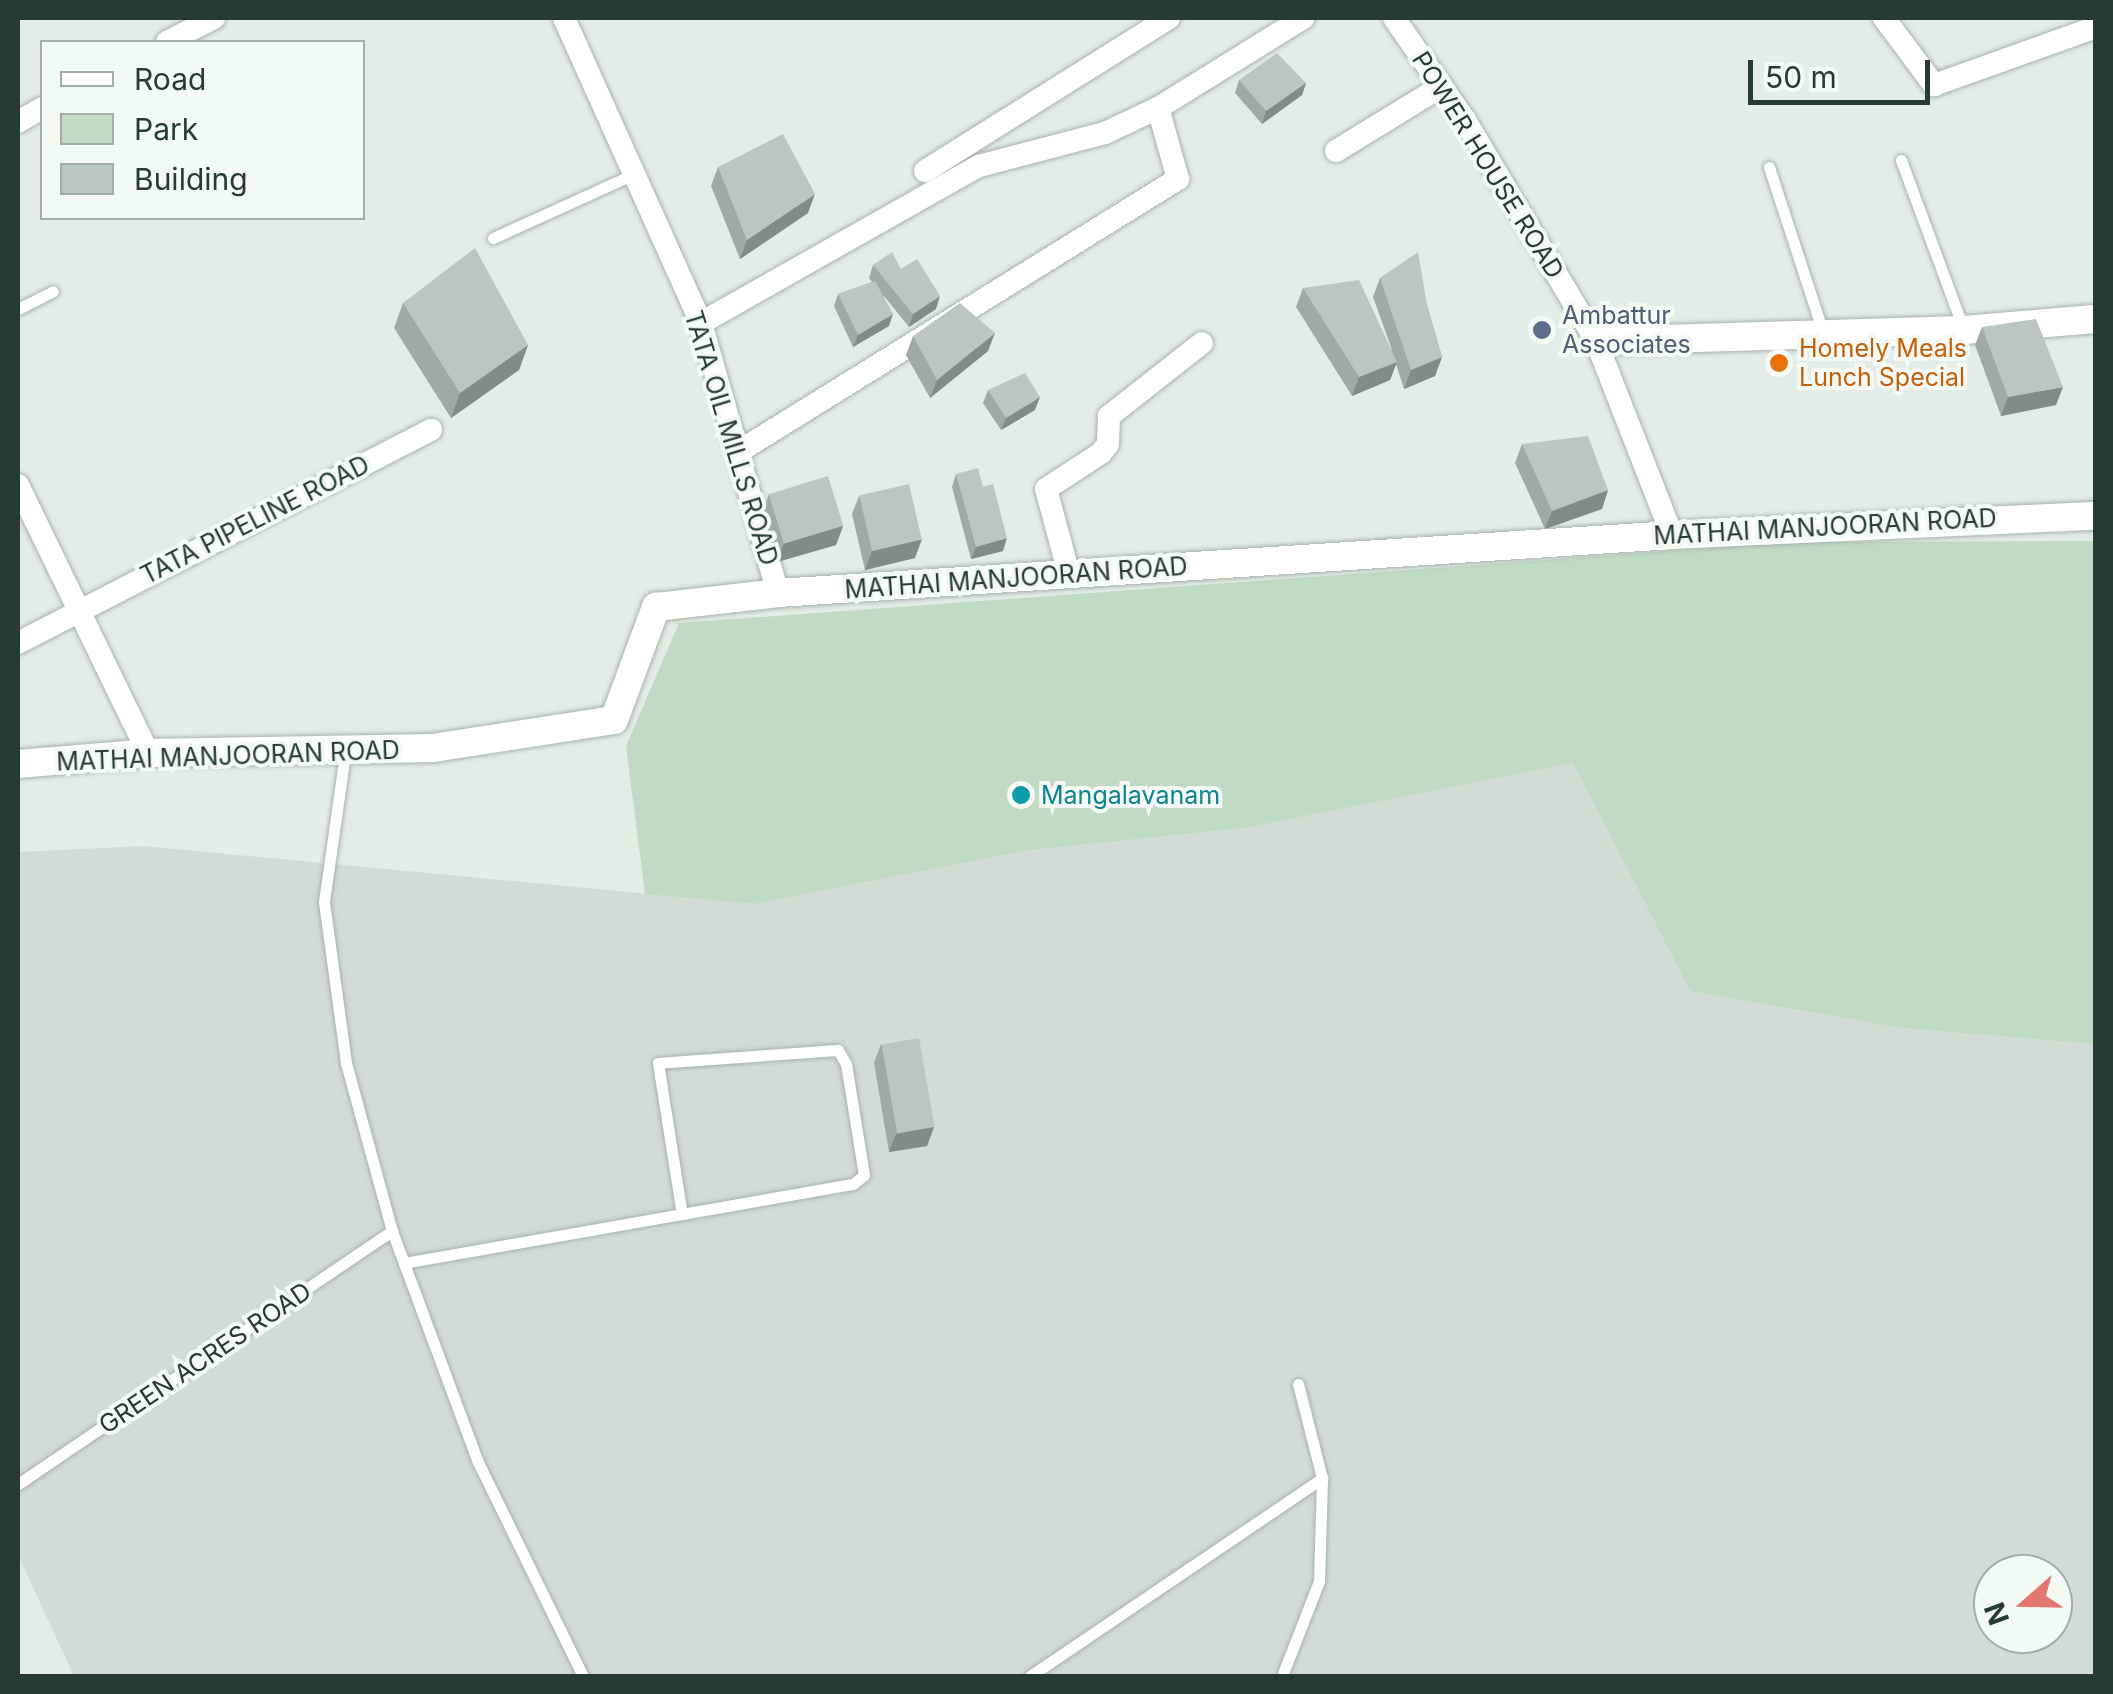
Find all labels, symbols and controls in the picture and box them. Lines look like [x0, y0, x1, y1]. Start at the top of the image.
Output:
legend [40, 40, 365, 220]
scale bar [1753, 40, 1936, 102]
street label: POWER HOUSE ROAD [1406, 46, 1570, 284]
text: 50 m [1765, 59, 1837, 95]
text: Road [134, 61, 206, 97]
text: Park [134, 111, 198, 147]
text: Building [134, 161, 248, 197]
place label: Ambattur Associates [1562, 301, 1691, 360]
street label: TATA OIL MILLS ROAD [678, 307, 784, 569]
marker: Ambattur Associates [1531, 319, 1553, 341]
place label: Homely Meals Lunch Special [1799, 334, 1967, 393]
marker: Homely Meals Lunch Special [1768, 352, 1790, 374]
street label: TATA PIPELINE ROAD [136, 449, 374, 591]
street label: MATHAI MANJOORAN ROAD [1653, 503, 1997, 551]
street label: MATHAI MANJOORAN ROAD [844, 551, 1188, 605]
street label: MATHAI MANJOORAN ROAD [56, 735, 400, 777]
place label: Mangalavanam [1041, 780, 1220, 810]
marker: Mangalavanam [1010, 784, 1032, 806]
street label: GREEN ACRES ROAD [93, 1276, 317, 1440]
north arrow [1973, 1554, 2073, 1654]
text: N [1977, 1598, 2016, 1629]

